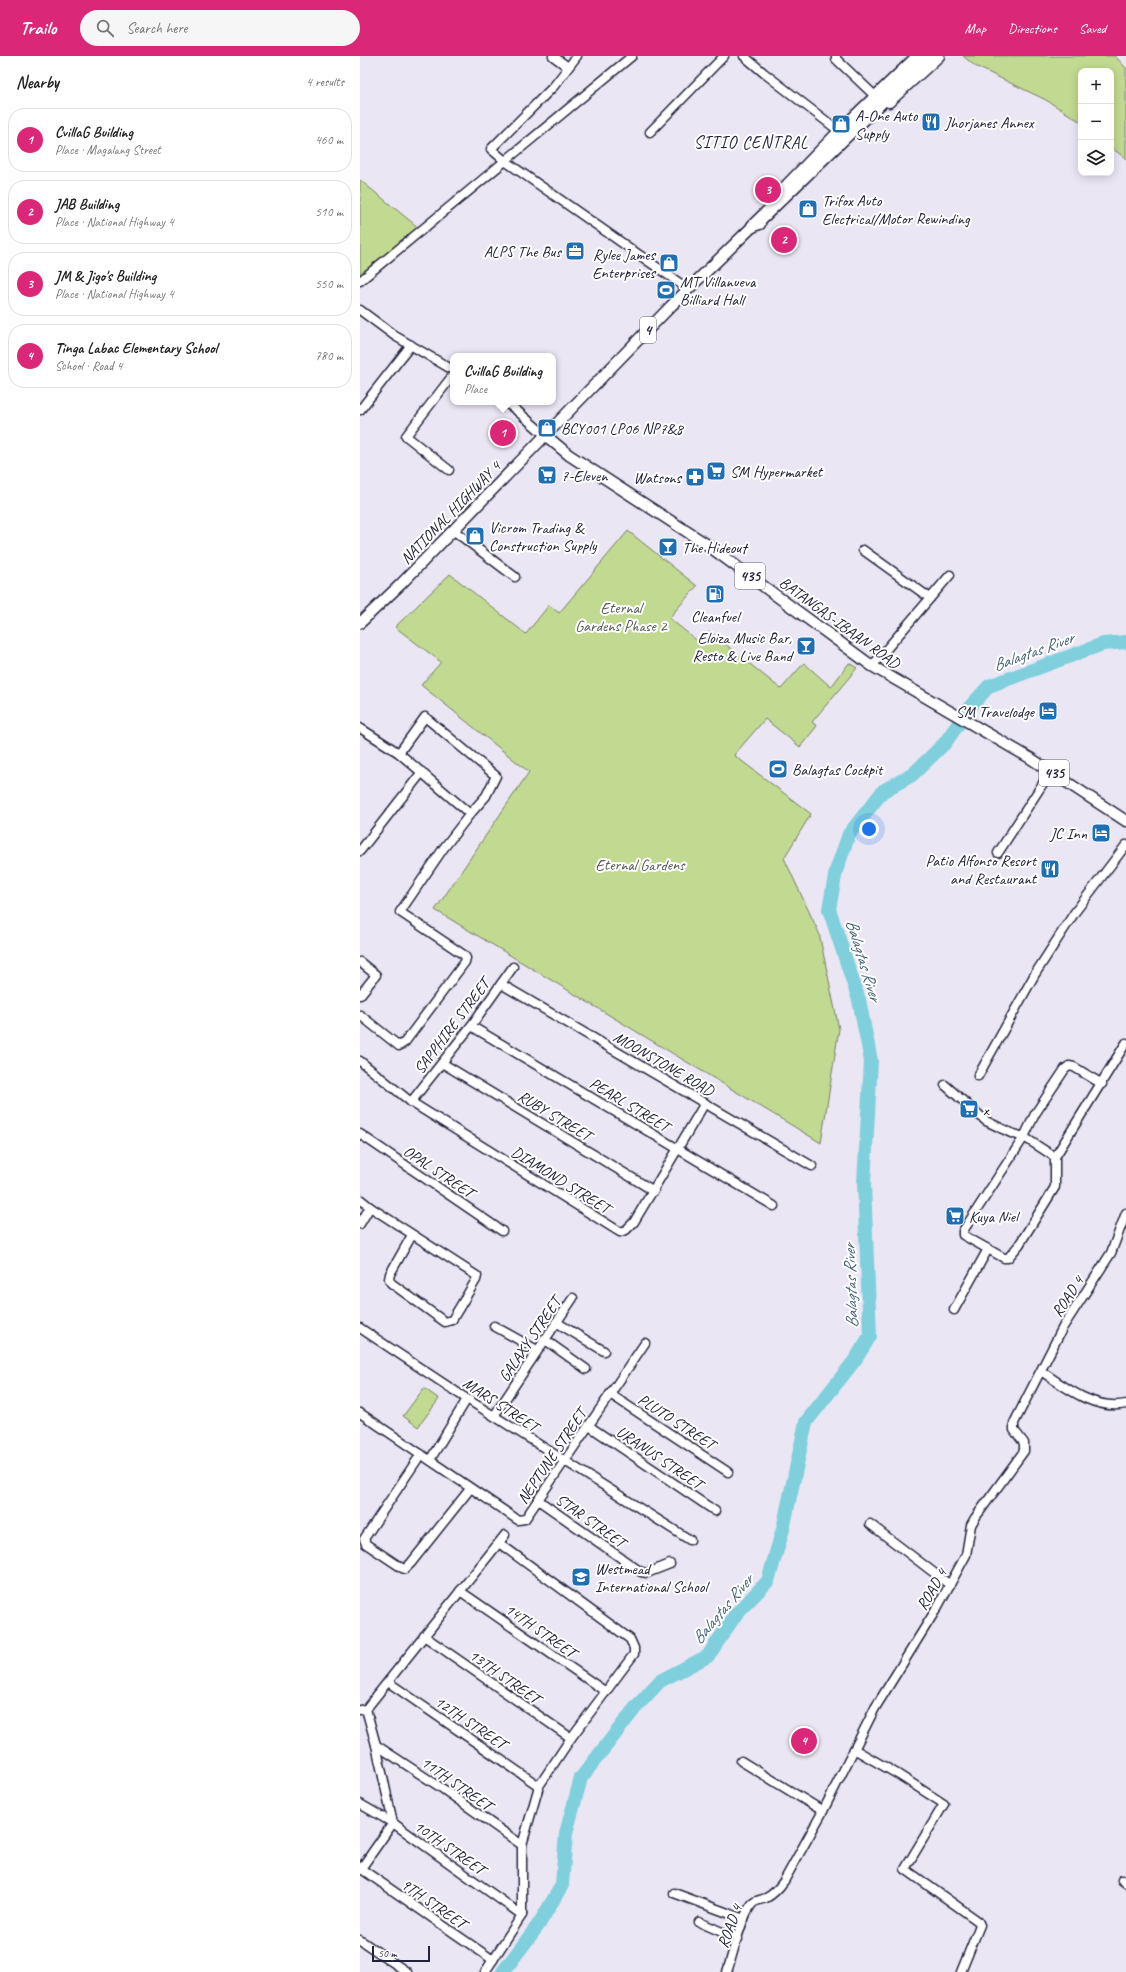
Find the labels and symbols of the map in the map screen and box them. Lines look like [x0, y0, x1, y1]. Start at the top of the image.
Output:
place label: A-One Auto Supply [855, 106, 919, 144]
restaurant icon: Jhorjanes Annex [920, 111, 942, 133]
shop icon: A-One Auto Supply [830, 113, 852, 135]
place label: Jhorjanes Annex [944, 113, 1035, 133]
district label: SITIO CENTRAL [694, 132, 808, 153]
pin: 3 [755, 175, 781, 205]
place label: Trifox Auto Electrical/Motor Rewinding [822, 191, 971, 229]
shop icon: Trifox Auto Electrical/Motor Rewinding [797, 198, 819, 220]
pin: 2 [771, 225, 797, 255]
office icon: ALPS The Bus [564, 240, 586, 262]
place label: ALPS The Bus [484, 242, 563, 262]
place label: Rylee James Enterprises [592, 245, 657, 283]
shop icon: Rylee James Enterprises [658, 252, 680, 274]
place label: MT Villanueva Billiard Hall [680, 272, 757, 310]
sports icon: MT Villanueva Billiard Hall [655, 279, 677, 301]
road number: 4 [640, 317, 656, 343]
shop icon: BCY001 LP06 NP7&8 [536, 417, 558, 439]
pin: 1 [490, 418, 516, 448]
place label: BCY001 LP06 NP7&8 [561, 419, 685, 439]
street label: NATIONAL HIGHWAY 4 [396, 456, 506, 569]
supermarket icon: SM Hypermarket [705, 460, 727, 482]
place label: SM Hypermarket [730, 462, 824, 482]
supermarket icon: 7-Eleven [536, 464, 558, 486]
place label: 7-Eleven [561, 466, 608, 486]
pharmacy icon: Watsons [684, 466, 706, 488]
place label: Watsons [633, 468, 683, 488]
place label: Vicrom Trading & Construction Supply [489, 518, 598, 556]
shop icon: Vicrom Trading & Construction Supply [464, 525, 486, 547]
bar icon: The Hideout [657, 536, 679, 558]
place label: The Hideout [682, 538, 749, 558]
road number: 435 [735, 563, 765, 589]
street label: BATANGAS-IBAAN ROAD [775, 572, 905, 674]
fuel station icon: Cleanfuel [704, 583, 726, 605]
park label: Eternal Gardens Phase 2 [575, 598, 669, 636]
place label: Cleanfuel [691, 607, 742, 627]
water label: Balagtas River [990, 626, 1079, 676]
place label: Eloiza Music Bar, Resto & Live Band [692, 628, 795, 666]
bar icon: Eloiza Music Bar, Resto & Live Band [795, 635, 817, 657]
hotel icon: SM Travelodge [1037, 700, 1059, 722]
place label: SM Travelodge [956, 702, 1036, 722]
sports icon: Balagtas Cockpit [767, 758, 789, 780]
place label: Balagtas Cockpit [792, 760, 884, 780]
road number: 435 [1039, 760, 1069, 786]
your location [859, 819, 879, 839]
hotel icon: JC Inn [1090, 822, 1112, 844]
place label: JC Inn [1049, 824, 1088, 844]
place label: Patio Alfonso Resort and Restaurant [925, 851, 1038, 889]
park label: Eternal Gardens [595, 855, 686, 875]
restaurant icon: Patio Alfonso Resort and Restaurant [1039, 858, 1061, 880]
water label: Balagtas River [841, 917, 887, 1006]
street label: SAPPHIRE STREET [410, 971, 497, 1078]
street label: MOONSTONE ROAD [610, 1027, 719, 1102]
street label: PEARL STREET [586, 1073, 676, 1138]
street label: RUBY STREET [514, 1086, 598, 1148]
supermarket icon: x [958, 1098, 980, 1120]
place label: x [983, 1100, 990, 1120]
street label: OPAL STREET [400, 1141, 481, 1205]
street label: DIAMOND STREET [508, 1142, 616, 1220]
supermarket icon: Kuya Niel [944, 1205, 966, 1227]
place label: Kuya Niel [969, 1207, 1021, 1227]
water label: Balagtas River [838, 1241, 862, 1328]
street label: ROAD 4 [1047, 1271, 1089, 1321]
street label: GALAXY STREET [494, 1290, 567, 1386]
street label: MARS STREET [459, 1373, 545, 1439]
street label: PLUTO STREET [634, 1390, 722, 1456]
street label: NEPTUNE STREET [513, 1402, 593, 1508]
street label: URANUS STREET [613, 1422, 709, 1496]
street label: STAR STREET [552, 1489, 632, 1554]
place label: Westmead International School [595, 1559, 710, 1597]
street label: ROAD 4 [912, 1564, 953, 1614]
school or university icon: Westmead International School [570, 1566, 592, 1588]
water label: Balagtas River [687, 1568, 759, 1648]
street label: 14TH STREET [501, 1599, 584, 1665]
street label: 13TH STREET [465, 1645, 548, 1711]
street label: 12TH STREET [431, 1692, 514, 1757]
pin: 4 [791, 1726, 817, 1756]
street label: 11TH STREET [417, 1752, 500, 1818]
street label: 10TH STREET [410, 1816, 493, 1882]
street label: 9TH STREET [397, 1874, 474, 1936]
street label: ROAD 4 [713, 1900, 748, 1951]
scale bar [372, 1944, 430, 1963]

